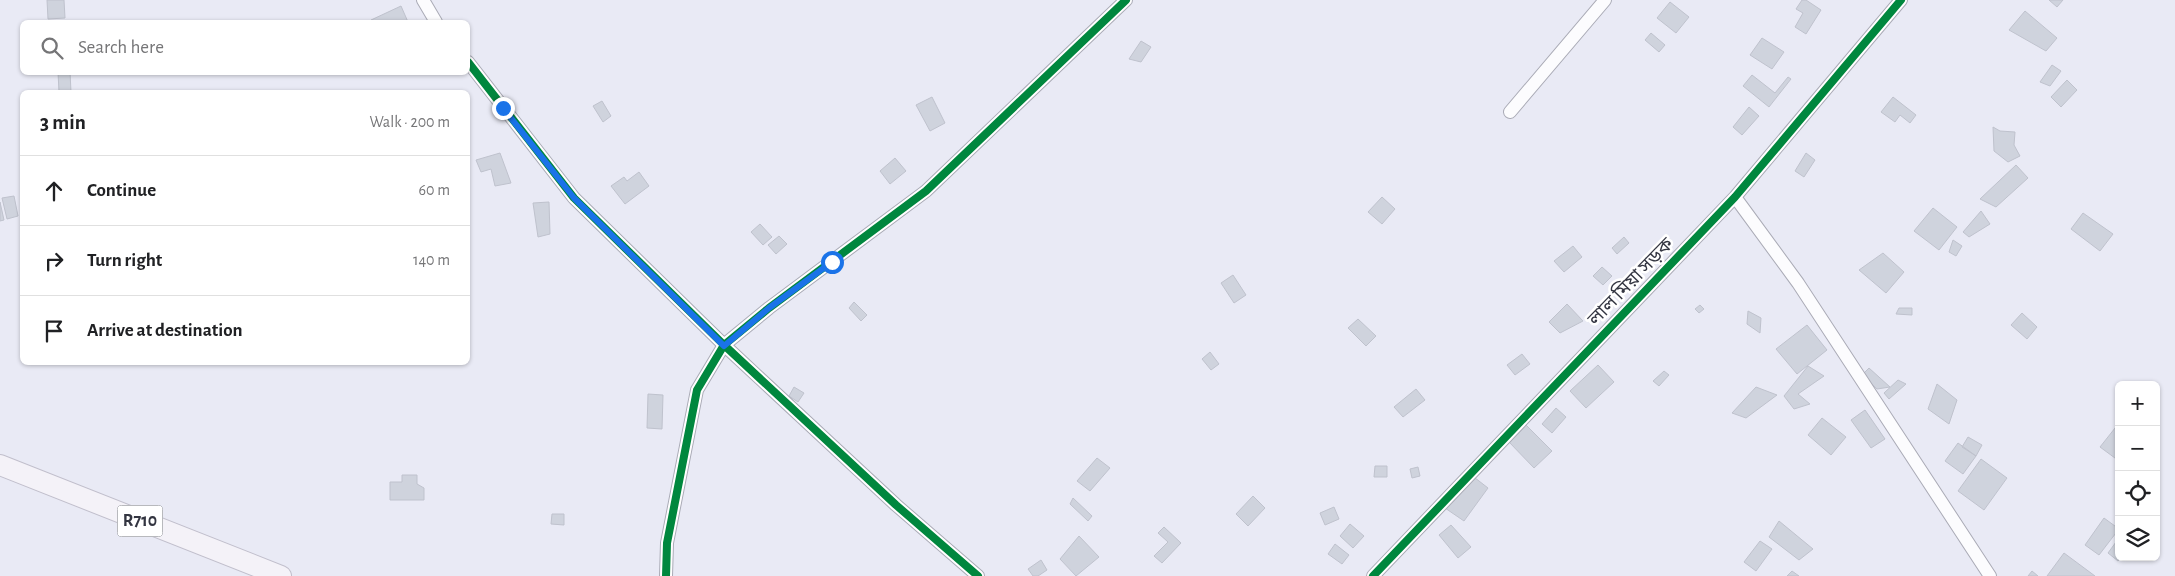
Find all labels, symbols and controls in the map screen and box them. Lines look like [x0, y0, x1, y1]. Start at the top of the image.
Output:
search box [20, 20, 470, 75]
icon: search [38, 34, 66, 62]
text: Search here [78, 38, 164, 57]
route end [492, 97, 515, 120]
text: 3 min [40, 112, 86, 133]
text: Walk · 200 m [369, 114, 450, 130]
icon: ahead [40, 177, 68, 205]
text: Continue [87, 181, 156, 200]
text: 60 m [419, 182, 450, 198]
street label: লাল মিয়া সড়ক [1582, 232, 1678, 330]
icon: right [40, 247, 68, 275]
text: Turn right [87, 251, 162, 270]
route start [821, 251, 844, 274]
text: 140 m [413, 252, 450, 268]
icon: arrive [40, 317, 68, 345]
text: Arrive at destination [87, 321, 243, 340]
map controls [2115, 381, 2160, 561]
button: + [2115, 381, 2160, 426]
button: − [2115, 426, 2160, 471]
button: locate [2115, 471, 2160, 516]
road number: R710 [118, 506, 162, 536]
button: layers [2115, 516, 2160, 561]

